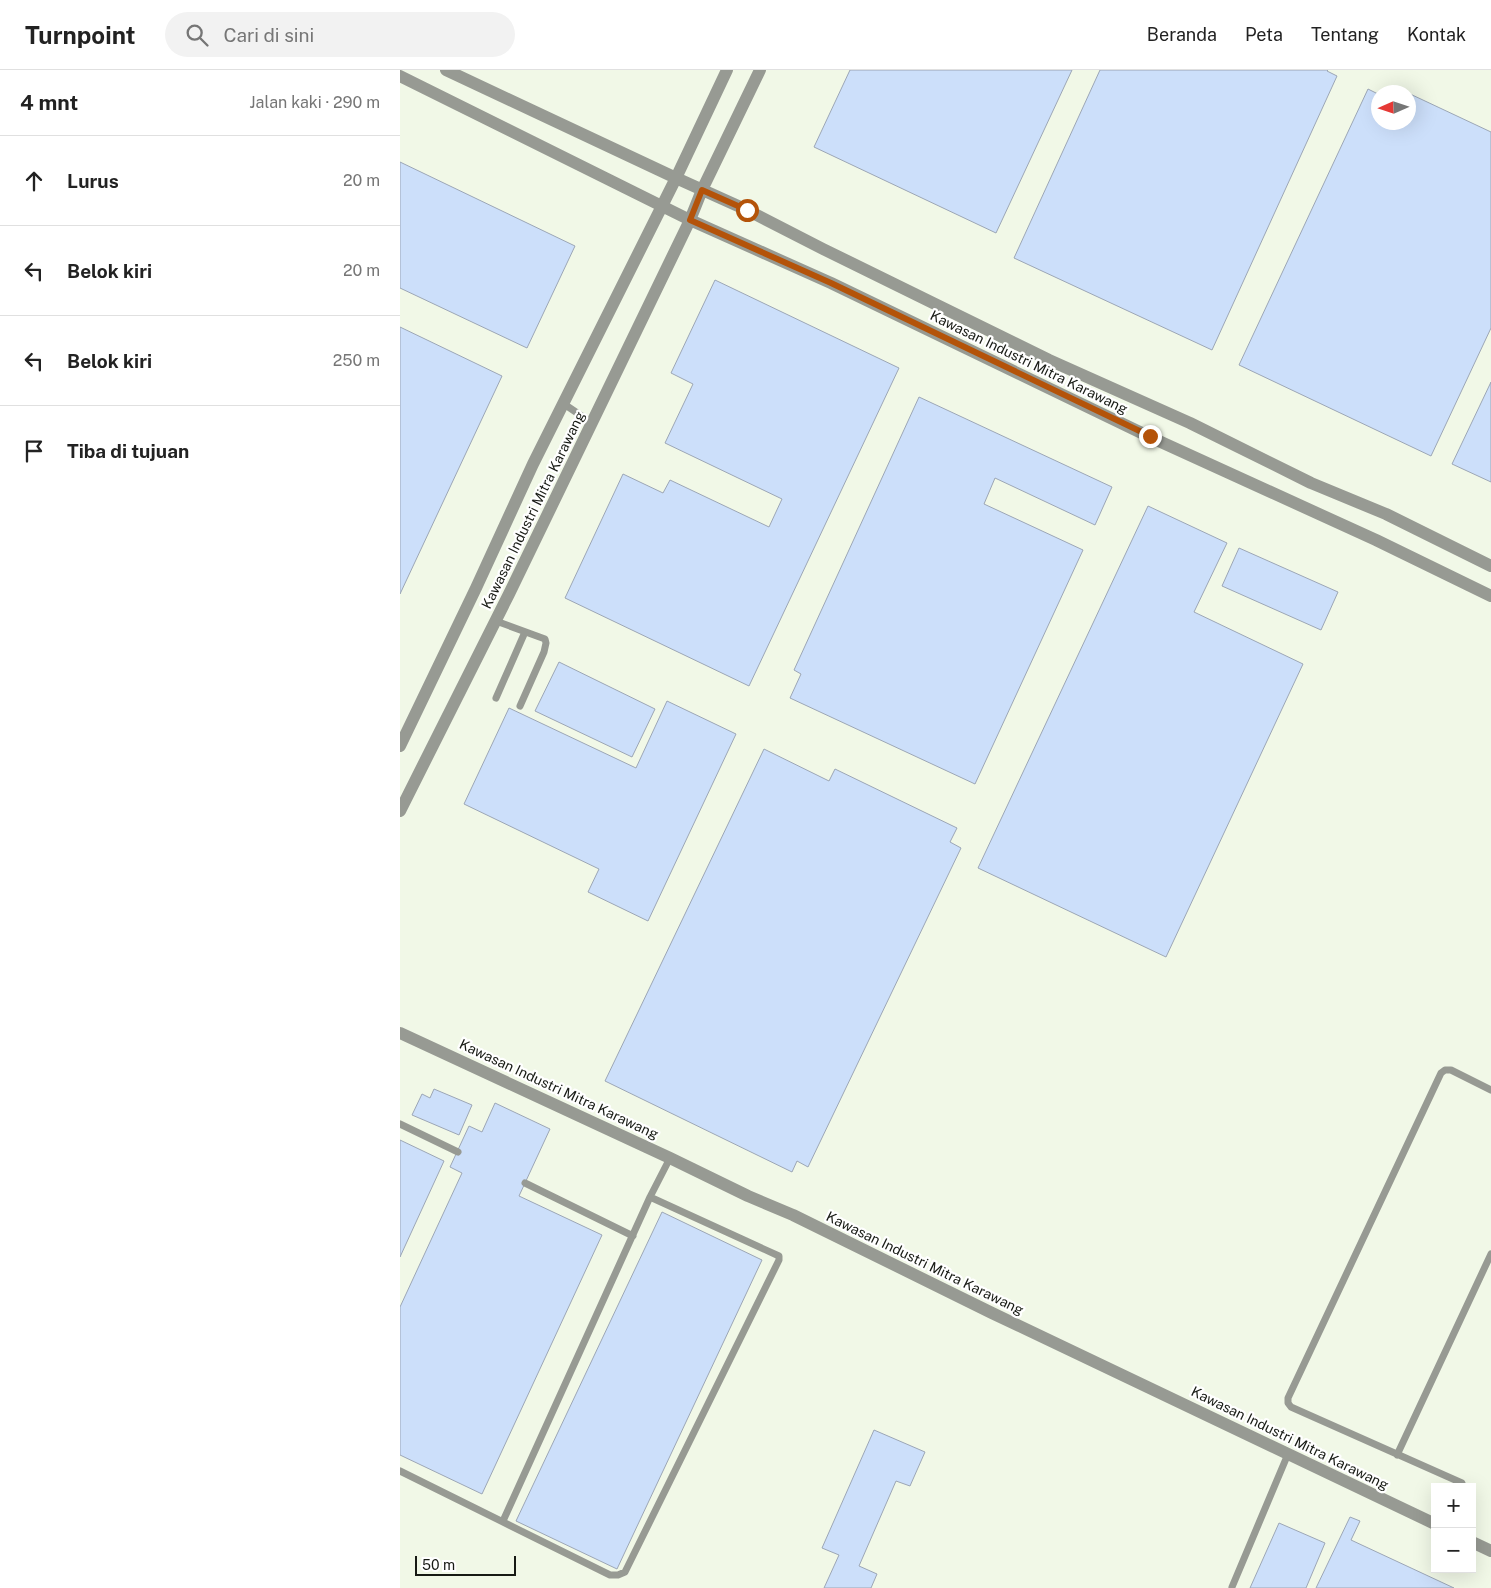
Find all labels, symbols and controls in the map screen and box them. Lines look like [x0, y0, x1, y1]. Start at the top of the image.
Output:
search box [165, 12, 515, 57]
text: Turnpoint [25, 21, 135, 49]
icon: search [183, 21, 211, 49]
text: Cari di sini [223, 24, 314, 46]
text: Beranda [1147, 24, 1217, 45]
text: Peta [1245, 24, 1283, 45]
text: Tentang [1311, 24, 1379, 45]
text: Kontak [1407, 24, 1466, 45]
north arrow [1371, 85, 1416, 130]
text: 4 mnt [20, 90, 78, 115]
text: Jalan kaki · 290 m [249, 93, 380, 112]
icon: ahead [20, 167, 48, 195]
text: Lurus [67, 170, 119, 192]
text: 20 m [343, 171, 380, 190]
route start [736, 199, 759, 222]
icon: left [20, 257, 48, 285]
text: Belok kiri [67, 260, 152, 282]
text: 20 m [343, 261, 380, 280]
street label: Kawasan Industri Mitra Karawang [928, 307, 1131, 417]
icon: left [20, 347, 48, 375]
text: Belok kiri [67, 350, 152, 372]
text: 250 m [333, 351, 380, 370]
street label: Kawasan Industri Mitra Karawang [478, 408, 588, 611]
route end [1139, 425, 1162, 448]
icon: arrive [20, 437, 48, 465]
text: Tiba di tujuan [67, 440, 189, 462]
street label: Kawasan Industri Mitra Karawang [457, 1036, 661, 1142]
street label: Kawasan Industri Mitra Karawang [824, 1208, 1027, 1318]
street label: Kawasan Industri Mitra Karawang [1189, 1383, 1392, 1493]
map controls [1431, 1483, 1476, 1573]
button: + [1431, 1483, 1476, 1528]
button: − [1431, 1528, 1476, 1573]
scale bar [415, 1553, 516, 1576]
text: 50 m [422, 1557, 455, 1573]

